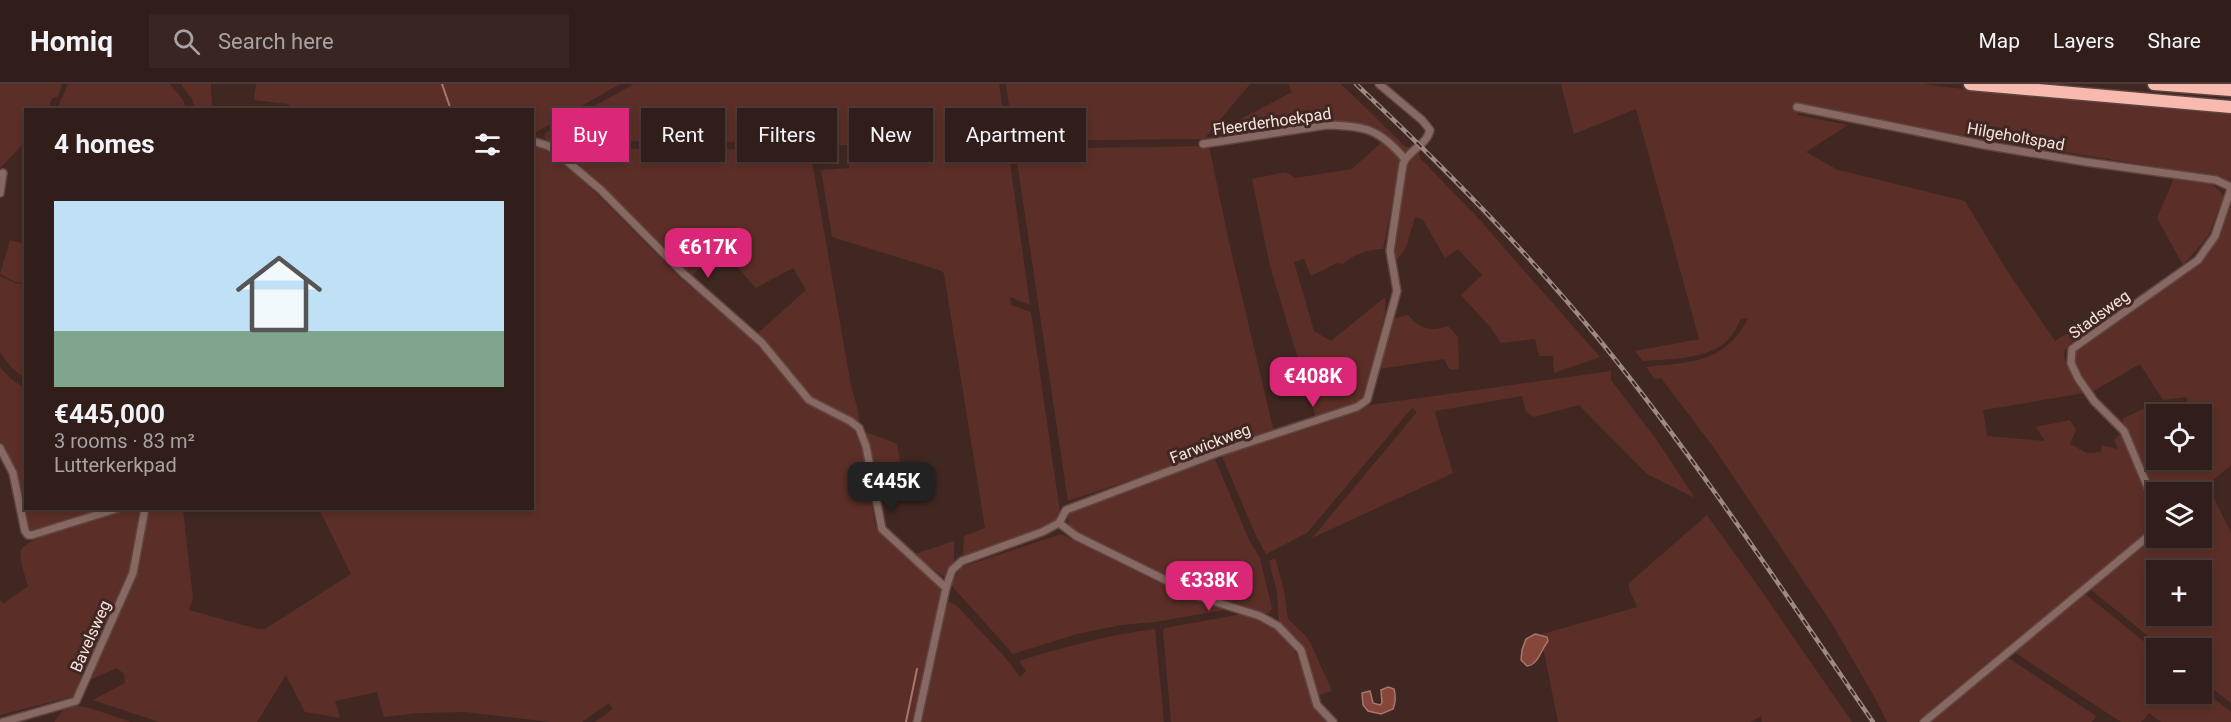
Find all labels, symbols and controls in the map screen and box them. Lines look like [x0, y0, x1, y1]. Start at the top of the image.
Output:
search box [149, 14, 569, 68]
text: Homiq [30, 25, 113, 58]
icon: search [170, 25, 203, 58]
text: Search here [218, 29, 334, 54]
text: Map [1978, 29, 2020, 53]
text: Layers [2053, 29, 2114, 53]
text: Share [2147, 29, 2201, 53]
street label: Fleerderhoekpad [1212, 104, 1332, 139]
chip: Buy [552, 108, 629, 162]
chip: Rent [641, 108, 725, 162]
chip: Filters [737, 108, 837, 162]
chip: New [849, 108, 933, 162]
chip: Apartment [945, 108, 1086, 162]
street label: Hilgeholtspad [1966, 119, 2066, 154]
icon: filters [471, 128, 504, 161]
text: 4 homes [54, 129, 155, 159]
pin: €617K [666, 228, 750, 279]
text: €617K [679, 235, 737, 259]
icon: home [225, 240, 333, 348]
street label: Stadsweg [2065, 286, 2133, 343]
pin: €408K [1271, 357, 1355, 408]
text: €408K [1284, 364, 1342, 388]
text: €445,000 [54, 399, 165, 429]
map controls [2146, 404, 2212, 704]
button: locate [2146, 404, 2212, 470]
street label: Farwickweg [1167, 419, 1253, 468]
text: 3 rooms · 83 m² [54, 429, 195, 453]
text: Lutterkerkpad [54, 453, 177, 477]
pin: €445K [849, 462, 933, 513]
text: €445K [862, 469, 920, 493]
button: layers [2146, 482, 2212, 548]
button: + [2146, 560, 2212, 626]
pin: €338K [1167, 561, 1251, 612]
text: €338K [1180, 568, 1238, 592]
street label: Bavelsweg [66, 597, 115, 675]
button: − [2146, 638, 2212, 704]

